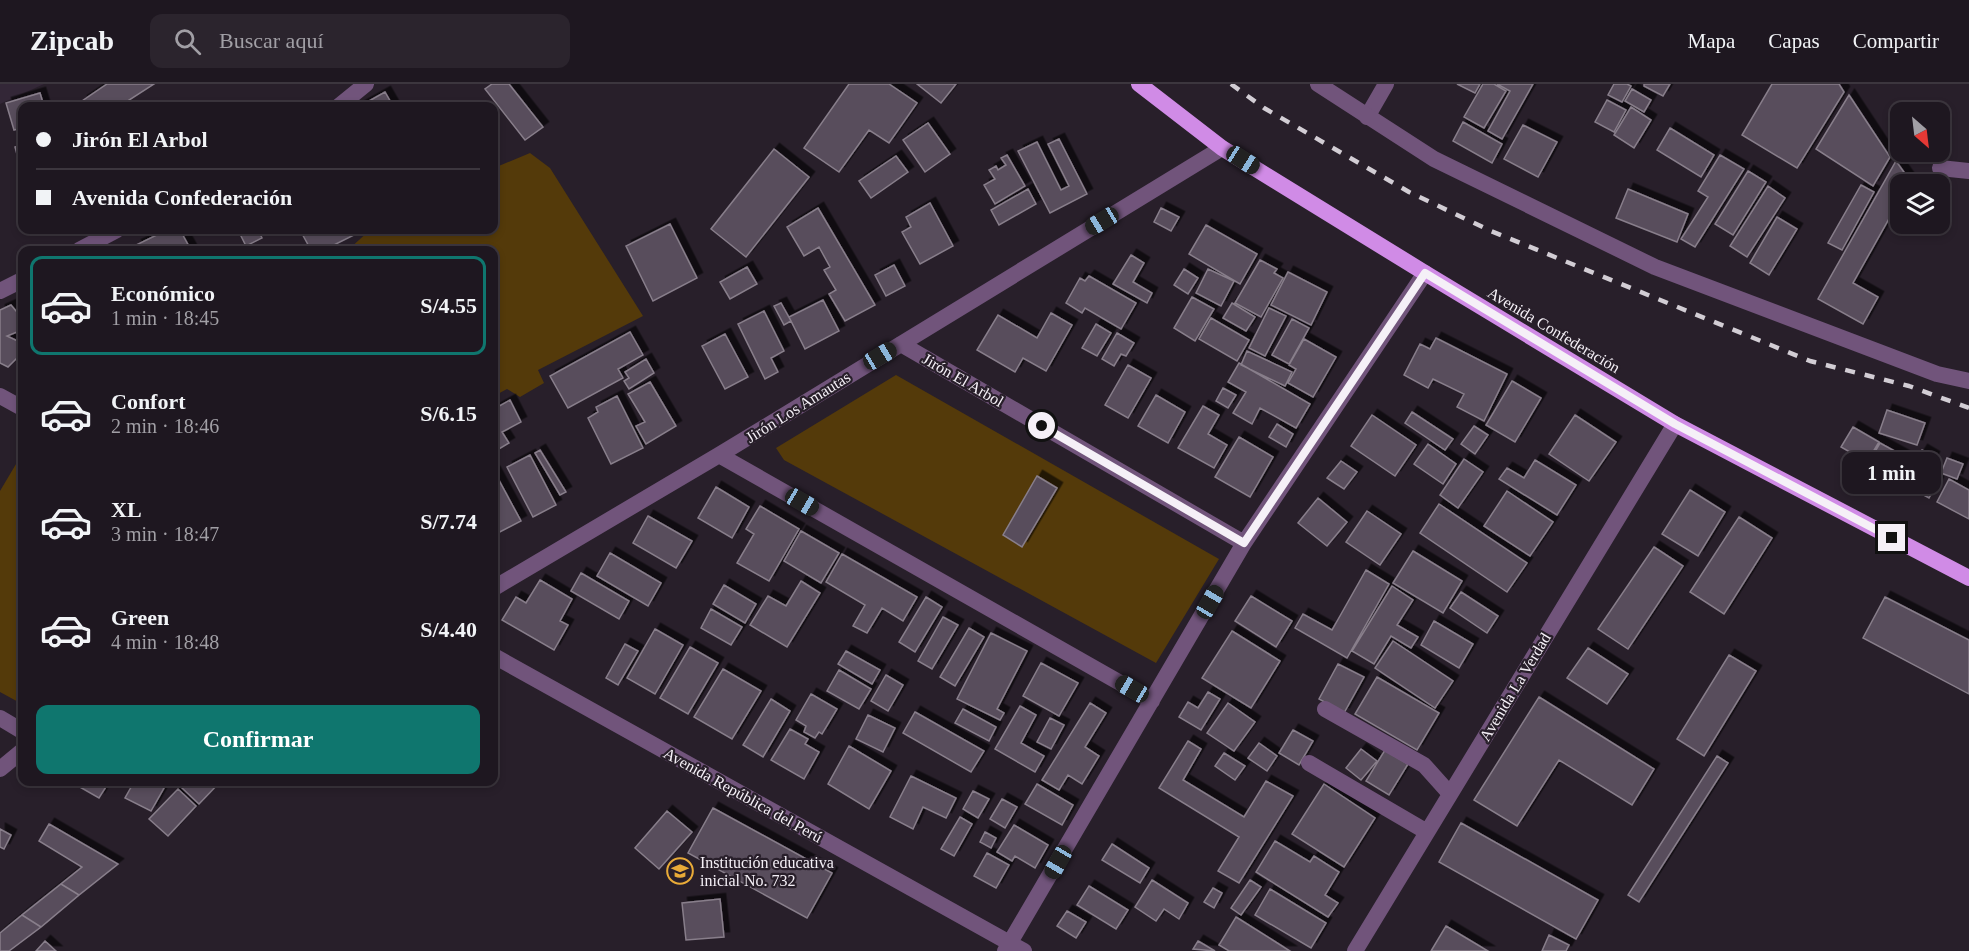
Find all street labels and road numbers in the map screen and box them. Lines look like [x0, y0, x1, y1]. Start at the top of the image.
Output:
street label: Avenida Confederación [1485, 284, 1623, 376]
street label: Jirón El Arbol [919, 350, 1007, 410]
street label: Jirón Los Amautas [743, 368, 853, 446]
street label: Avenida La Verdad [1476, 630, 1554, 744]
street label: Avenida República del Perú [660, 744, 825, 847]

